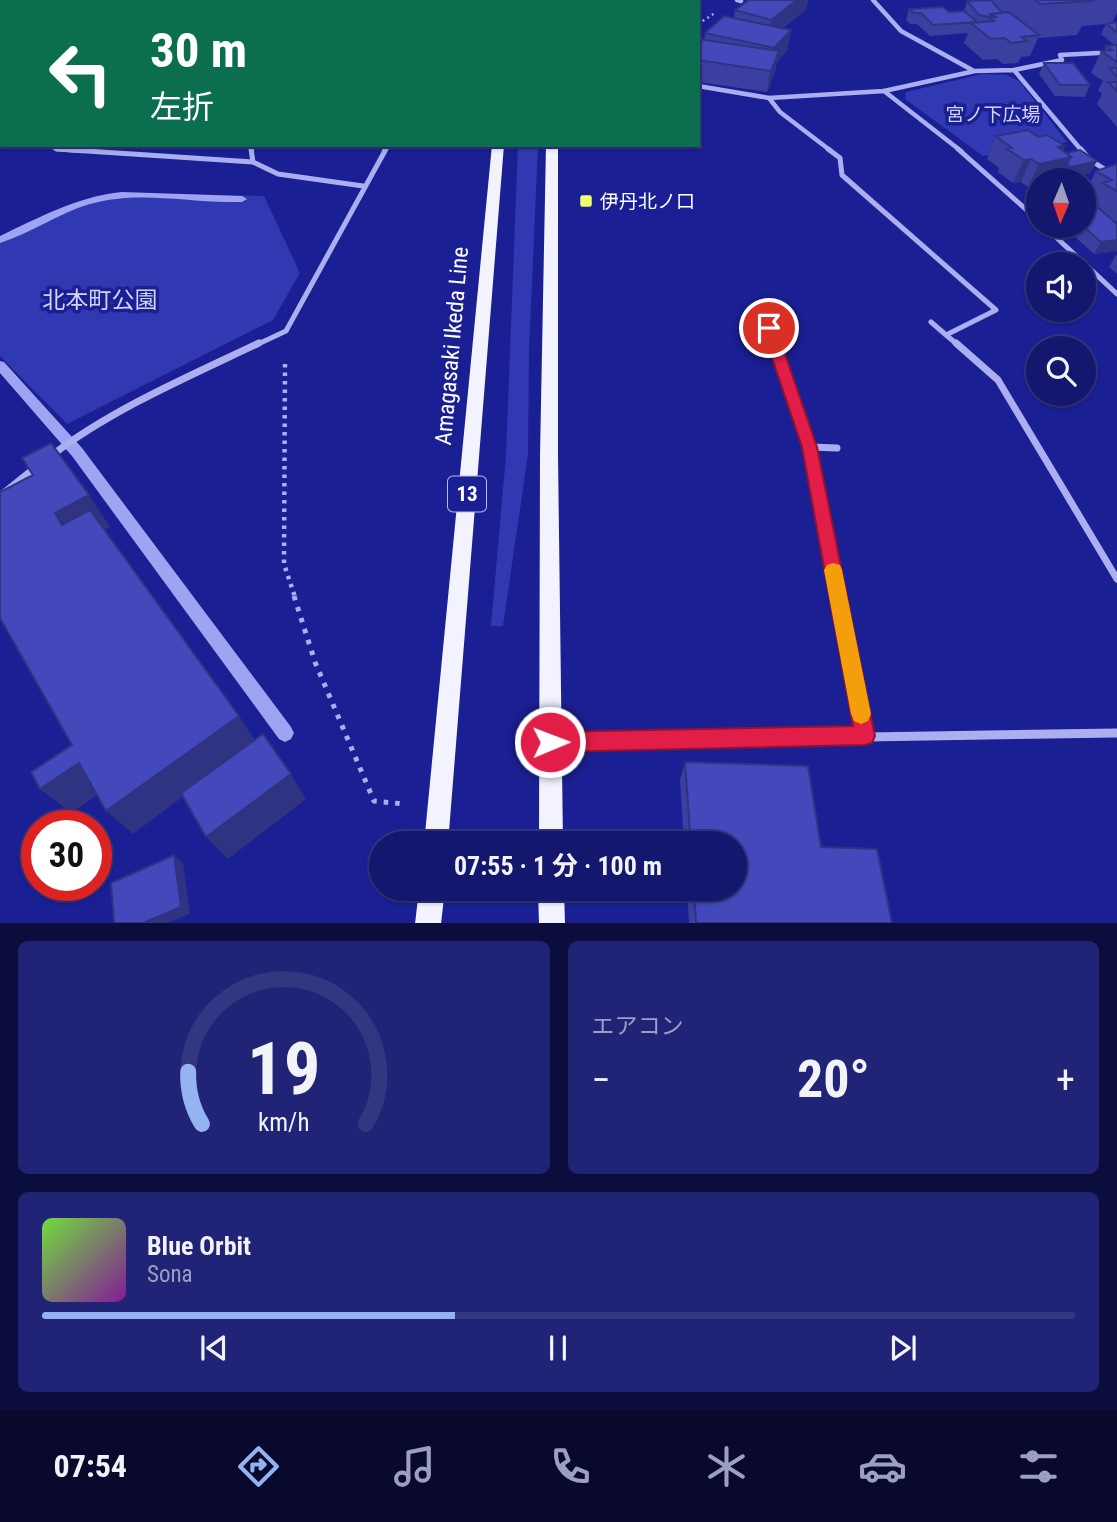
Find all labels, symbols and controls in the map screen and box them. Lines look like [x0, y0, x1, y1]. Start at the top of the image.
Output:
text: 30 m [150, 22, 247, 79]
icon: left [35, 28, 126, 119]
text: 左折 [150, 88, 214, 126]
park label: 宮ノ下広場 [945, 103, 1041, 126]
north arrow [1026, 168, 1096, 238]
map controls [1026, 168, 1096, 406]
place label: 伊丹北ノ口 [600, 190, 695, 213]
marker: 伊丹北ノ口 [578, 193, 594, 209]
street label: Amagasaki Ikeda Line [430, 246, 474, 446]
button: sound [1026, 252, 1096, 322]
park label: 北本町公園 [43, 287, 158, 314]
pin [739, 298, 799, 358]
icon: arrive [750, 309, 788, 347]
button: search [1026, 336, 1096, 406]
road number: 13 [448, 476, 486, 512]
position arrow [513, 705, 587, 779]
speed limit sign: 30 [21, 810, 112, 901]
text: 07:55 · 1 分 · 100 m [454, 851, 662, 881]
text: エアコン [592, 1013, 684, 1040]
text: 19 [247, 1026, 321, 1112]
text: 20° [797, 1049, 870, 1110]
text: − [592, 1058, 611, 1102]
text: + [1056, 1058, 1075, 1102]
text: km/h [258, 1107, 309, 1136]
text: Blue Orbit [147, 1231, 251, 1261]
text: Sona [147, 1261, 193, 1288]
icon: previous [195, 1329, 233, 1367]
icon: pause [539, 1329, 577, 1367]
icon: next [884, 1329, 922, 1367]
icon: directions [234, 1442, 283, 1491]
icon: music [390, 1442, 439, 1491]
icon: phone [546, 1442, 595, 1491]
icon: climate [702, 1442, 751, 1491]
icon: car [858, 1442, 907, 1491]
icon: filters [1014, 1442, 1063, 1491]
text: 07:54 [54, 1447, 127, 1485]

